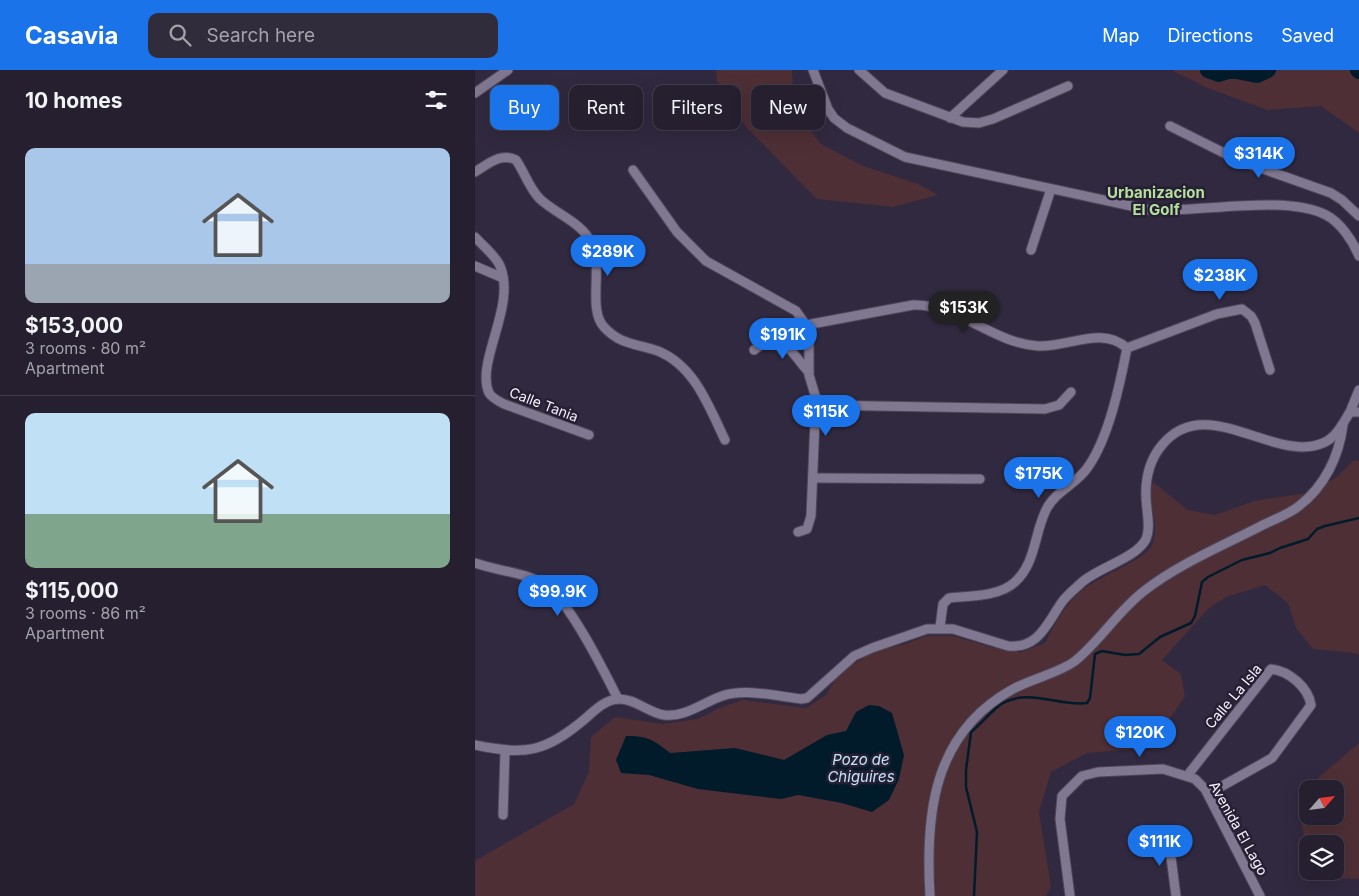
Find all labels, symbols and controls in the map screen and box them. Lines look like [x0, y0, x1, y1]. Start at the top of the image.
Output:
search box [148, 13, 498, 58]
text: Casavia [25, 21, 118, 50]
icon: search [166, 21, 194, 49]
text: Search here [206, 24, 315, 47]
text: Map [1102, 25, 1140, 46]
text: Directions [1168, 25, 1253, 46]
text: Saved [1281, 25, 1334, 46]
chip: Buy [490, 85, 559, 130]
chip: Rent [569, 85, 643, 130]
chip: Filters [653, 85, 741, 130]
chip: New [751, 85, 825, 130]
icon: filters [422, 86, 450, 114]
text: 10 homes [25, 88, 123, 113]
pin: $314K [1224, 136, 1294, 179]
text: $314K [1234, 143, 1284, 163]
icon: home [193, 180, 283, 270]
district label: Urbanizacion El Golf [1107, 183, 1205, 219]
pin: $289K [573, 234, 643, 277]
text: $289K [582, 241, 634, 261]
pin: $238K [1185, 258, 1255, 301]
text: $238K [1194, 265, 1246, 285]
pin: $153K [929, 290, 999, 333]
text: $153K [939, 297, 989, 317]
text: $153,000 [25, 313, 123, 338]
pin: $191K [748, 318, 818, 360]
text: $191K [760, 324, 806, 344]
text: 3 rooms · 80 m² [25, 338, 146, 358]
text: Apartment [25, 358, 105, 378]
street label: Calle Tania [507, 383, 581, 425]
pin: $115K [791, 394, 861, 437]
text: $115K [803, 401, 849, 421]
icon: home [193, 446, 283, 536]
pin: $175K [1004, 456, 1074, 499]
text: $175K [1015, 463, 1063, 483]
pin: $99.9K [517, 574, 599, 617]
text: $115,000 [25, 578, 119, 603]
text: $99.9K [529, 581, 587, 601]
text: 3 rooms · 86 m² [25, 603, 146, 623]
text: Apartment [25, 623, 105, 643]
street label: Calle La Isla [1201, 660, 1265, 732]
pin: $120K [1105, 716, 1175, 758]
text: $120K [1115, 722, 1165, 742]
water label: Pozo de Chiguires [827, 750, 895, 786]
street label: Avenida El Lago [1206, 778, 1272, 878]
north arrow [1299, 780, 1344, 825]
map controls [1299, 780, 1344, 880]
pin: $111K [1125, 824, 1195, 867]
text: $111K [1139, 831, 1181, 851]
button: layers [1299, 835, 1344, 880]

